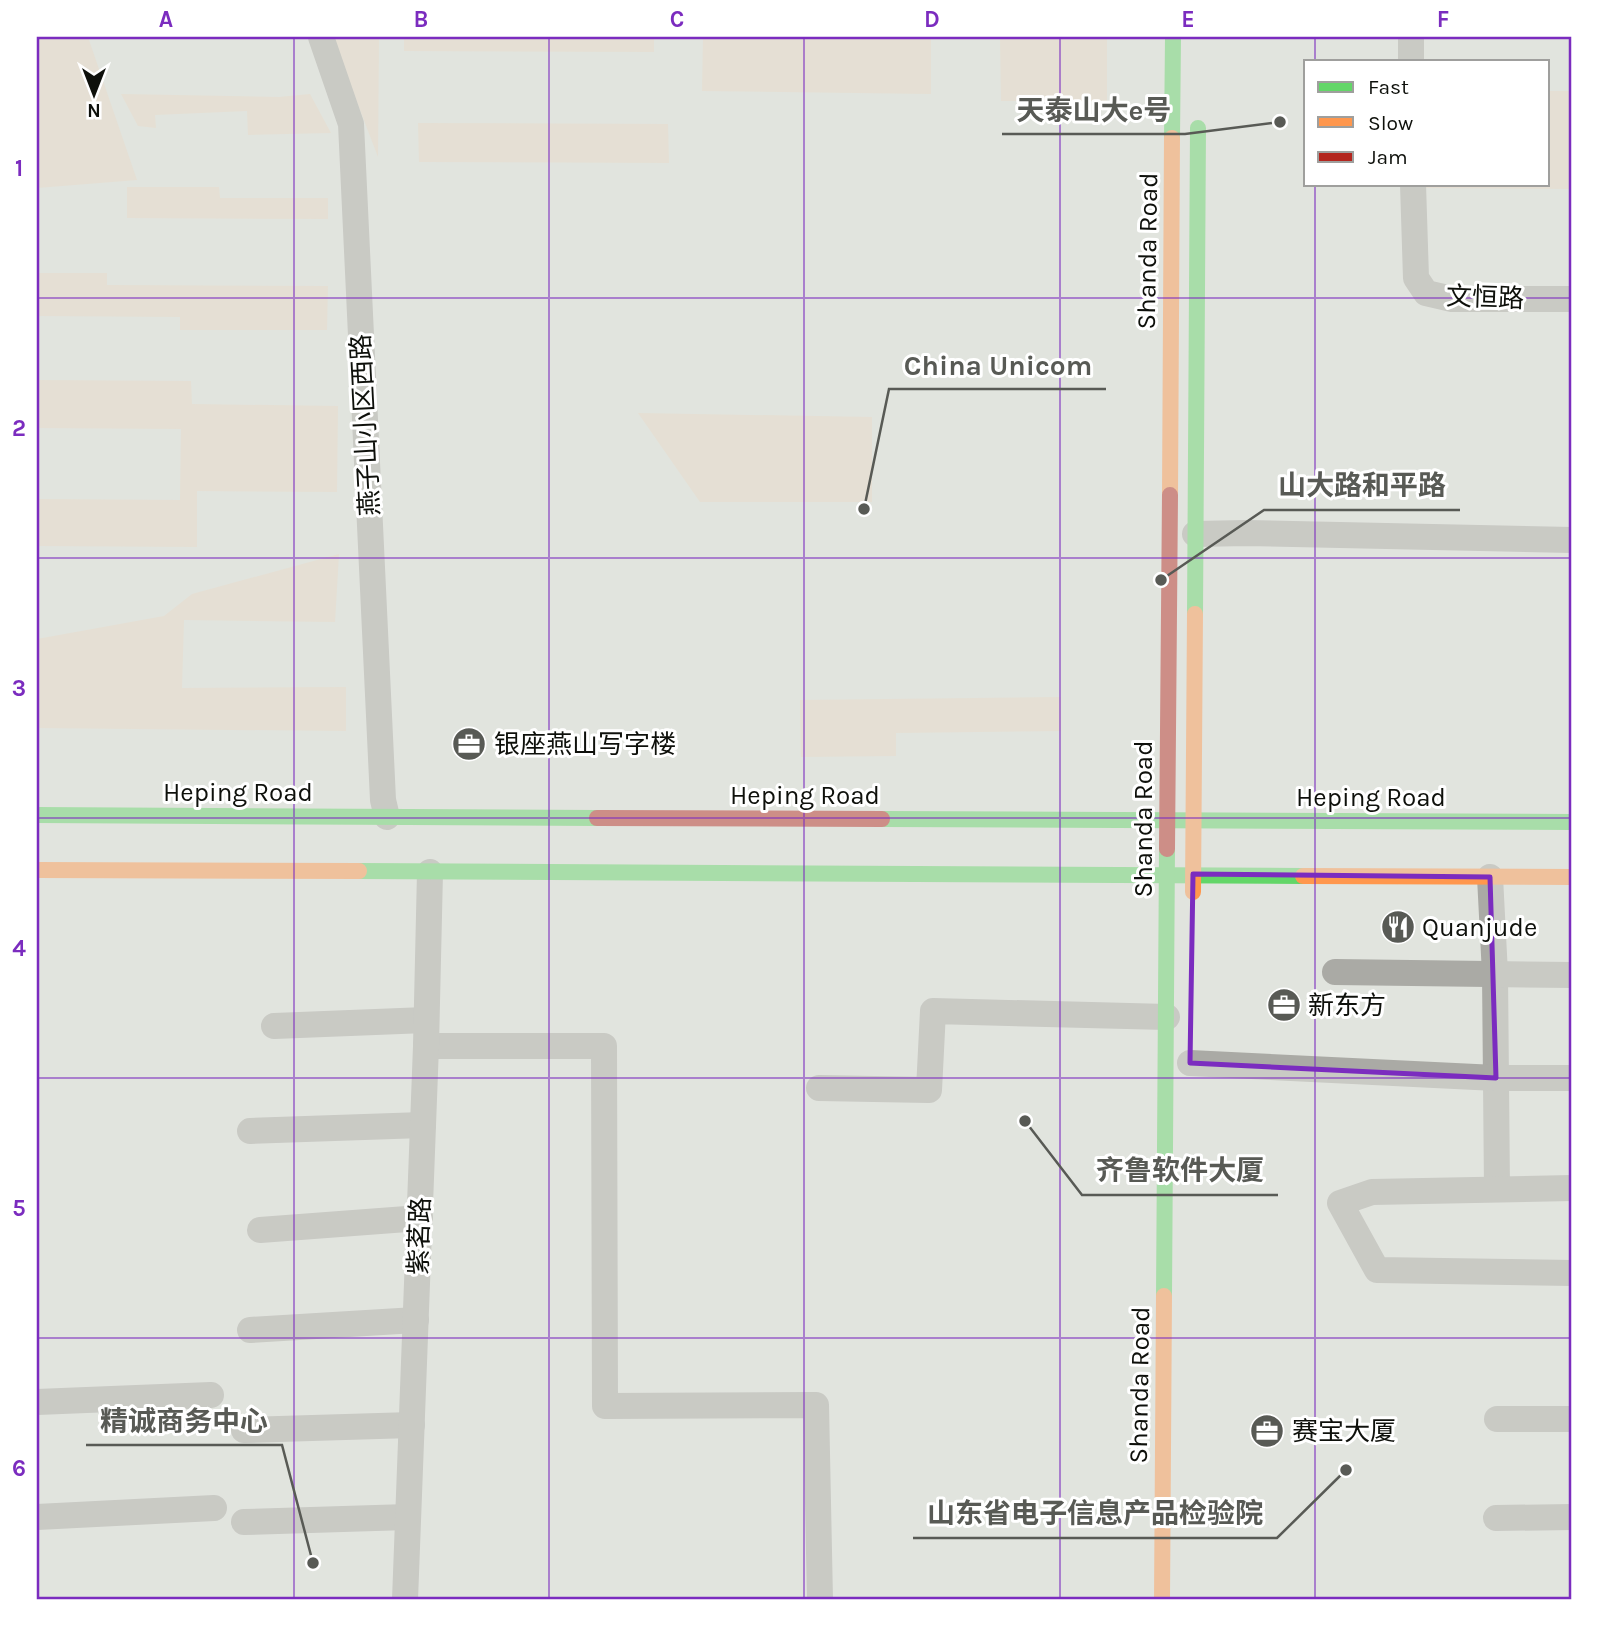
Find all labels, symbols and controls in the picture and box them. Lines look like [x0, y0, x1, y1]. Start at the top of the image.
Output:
text: A [159, 6, 173, 33]
text: B [414, 6, 428, 33]
text: C [670, 6, 684, 33]
text: D [924, 6, 940, 33]
text: E [1181, 6, 1195, 33]
text: F [1437, 6, 1449, 33]
north arrow [60, 60, 130, 130]
legend [1304, 60, 1550, 186]
text: Fast [1368, 75, 1409, 99]
callout: 天泰山大e号 [1002, 85, 1185, 134]
text: 天泰山大e号 [1017, 94, 1171, 127]
text: N [87, 99, 101, 121]
text: Slow [1368, 111, 1413, 135]
text: Jam [1368, 145, 1408, 169]
text: 1 [15, 155, 23, 182]
street label: Shanda Road [1131, 172, 1164, 330]
street label: 文恒路 [1445, 281, 1525, 314]
street label: 燕子山小区西路 [345, 333, 386, 517]
callout: China Unicom [889, 340, 1106, 389]
text: China Unicom [904, 349, 1092, 382]
text: 2 [12, 415, 26, 442]
callout: 山大路和平路 [1264, 461, 1460, 510]
text: 山大路和平路 [1278, 469, 1446, 502]
text: 3 [12, 675, 26, 702]
office icon: 银座燕山写字楼 [450, 725, 488, 763]
place label: 银座燕山写字楼 [494, 729, 676, 760]
street label: Shanda Road [1128, 740, 1159, 898]
street label: Heping Road [163, 777, 313, 808]
street label: Heping Road [730, 780, 880, 811]
street label: Heping Road [1296, 782, 1446, 813]
restaurant icon: Quanjude [1379, 908, 1417, 946]
place label: Quanjude [1422, 912, 1537, 943]
text: 4 [12, 935, 26, 962]
office icon: 新东方 [1265, 986, 1303, 1024]
place label: 新东方 [1308, 990, 1386, 1021]
callout: 齐鲁软件大厦 [1082, 1146, 1278, 1195]
text: 齐鲁软件大厦 [1096, 1154, 1264, 1187]
text: 5 [12, 1195, 26, 1222]
street label: 紫茗路 [403, 1196, 436, 1276]
street label: Shanda Road [1123, 1306, 1156, 1464]
callout: 精诚商务中心 [86, 1396, 282, 1445]
text: 精诚商务中心 [100, 1405, 268, 1438]
office icon: 赛宝大厦 [1248, 1412, 1286, 1450]
place label: 赛宝大厦 [1292, 1416, 1396, 1447]
text: 6 [12, 1455, 26, 1482]
callout: 山东省电子信息产品检验院 [913, 1489, 1277, 1538]
text: 山东省电子信息产品检验院 [927, 1497, 1263, 1530]

